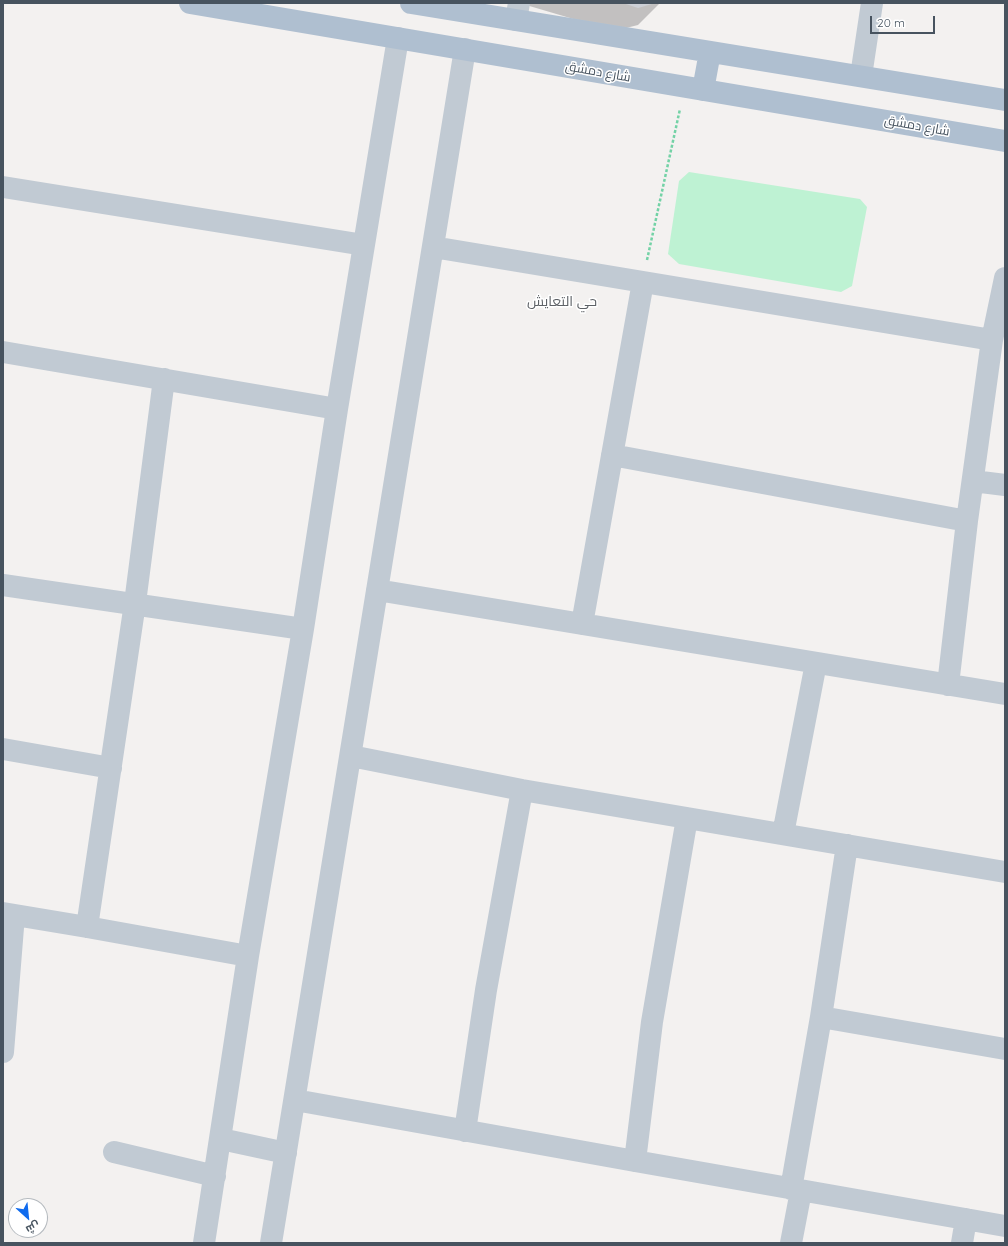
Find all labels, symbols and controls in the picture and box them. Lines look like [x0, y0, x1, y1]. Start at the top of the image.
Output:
scale bar [872, 8, 937, 34]
text: 20 m [877, 15, 905, 30]
street label: شارع دمشق [564, 59, 632, 85]
street label: شارع دمشق [883, 113, 951, 139]
district label: حي التعايش [527, 294, 597, 310]
north arrow [8, 1198, 48, 1238]
text: ش [24, 1218, 42, 1237]

